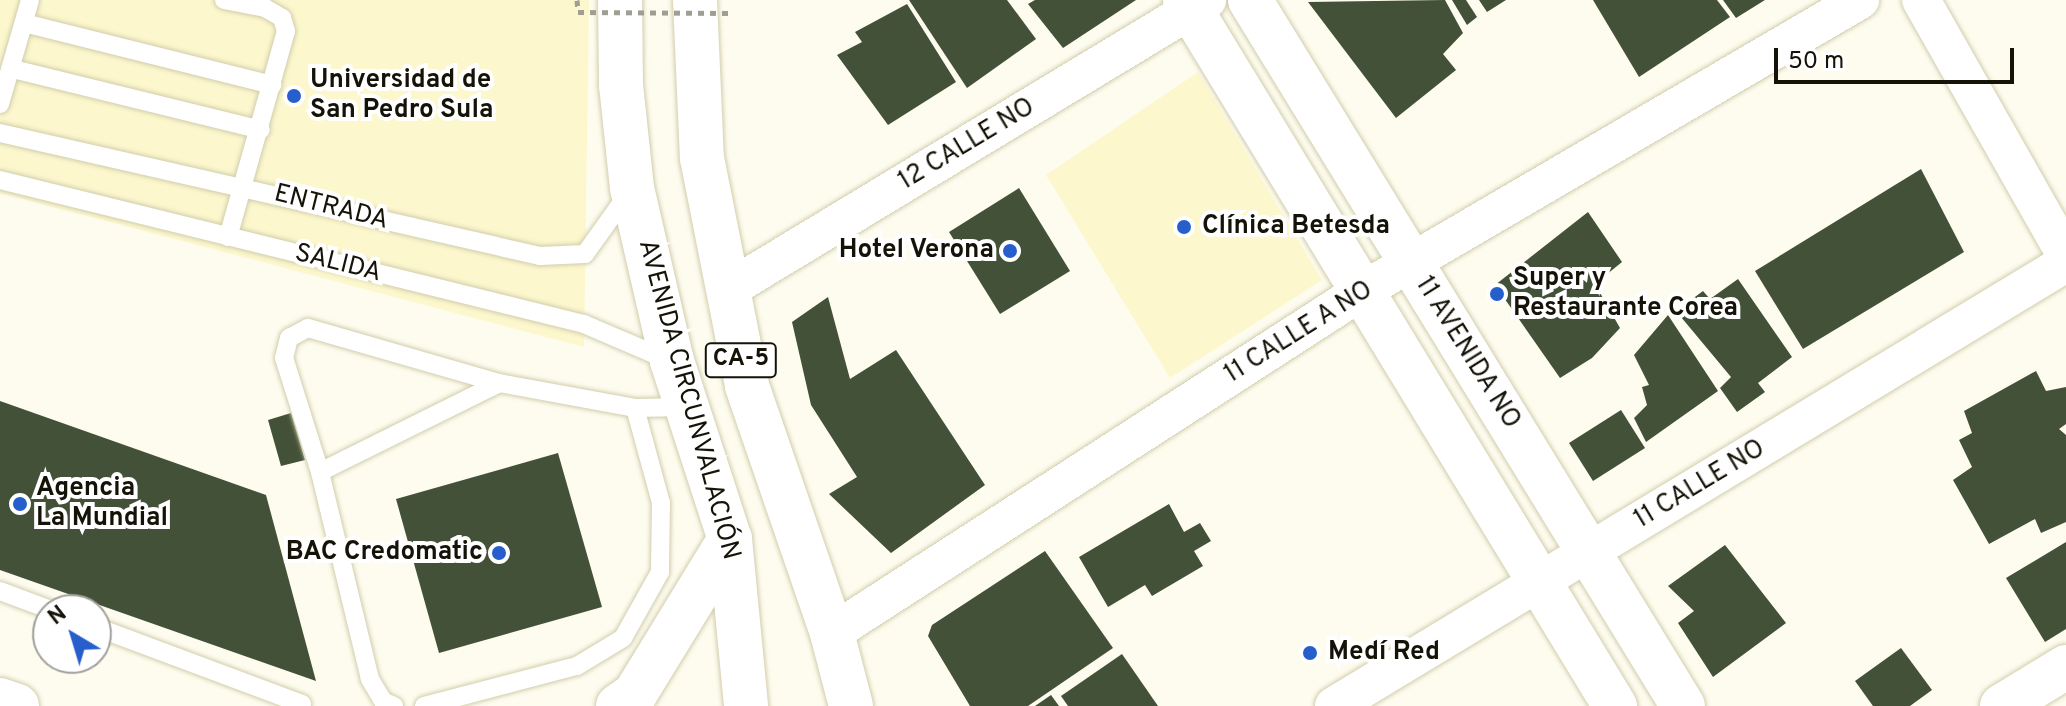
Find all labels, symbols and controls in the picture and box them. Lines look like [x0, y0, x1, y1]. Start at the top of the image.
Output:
scale bar [1778, 32, 2018, 82]
text: 50 m [1788, 47, 1844, 77]
place label: Universidad de San Pedro Sula [310, 65, 493, 126]
marker: Universidad de San Pedro Sula [285, 87, 303, 105]
street label: 12 CALLE NO [893, 92, 1041, 198]
street label: ENTRADA [271, 179, 391, 237]
place label: Clínica Betesda [1202, 211, 1390, 243]
marker: Clínica Betesda [1173, 216, 1195, 238]
place label: Hotel Verona [838, 235, 994, 267]
street label: AVENIDA CIRCUNVALACIÓN [630, 236, 746, 564]
street label: SALIDA [292, 238, 384, 290]
marker: Hotel Verona [1001, 242, 1019, 260]
place label: Super y Restaurante Corea [1513, 263, 1738, 324]
street label: 11 AVENIDA NO [1407, 270, 1527, 436]
street label: 11 CALLE A NO [1218, 275, 1380, 391]
marker: Super y Restaurante Corea [1488, 285, 1506, 303]
road number: CA-5 [703, 340, 779, 380]
street label: 11 CALLE NO [1629, 434, 1771, 536]
place label: Agencia La Mundial [36, 473, 168, 534]
marker: Agencia La Mundial [11, 495, 29, 513]
place label: BAC Credomatic [286, 537, 483, 569]
marker: BAC Credomatic [490, 544, 508, 562]
north arrow [32, 594, 112, 674]
text: N [44, 601, 73, 632]
place label: Medí Red [1328, 637, 1440, 669]
marker: Medí Red [1299, 642, 1321, 664]

